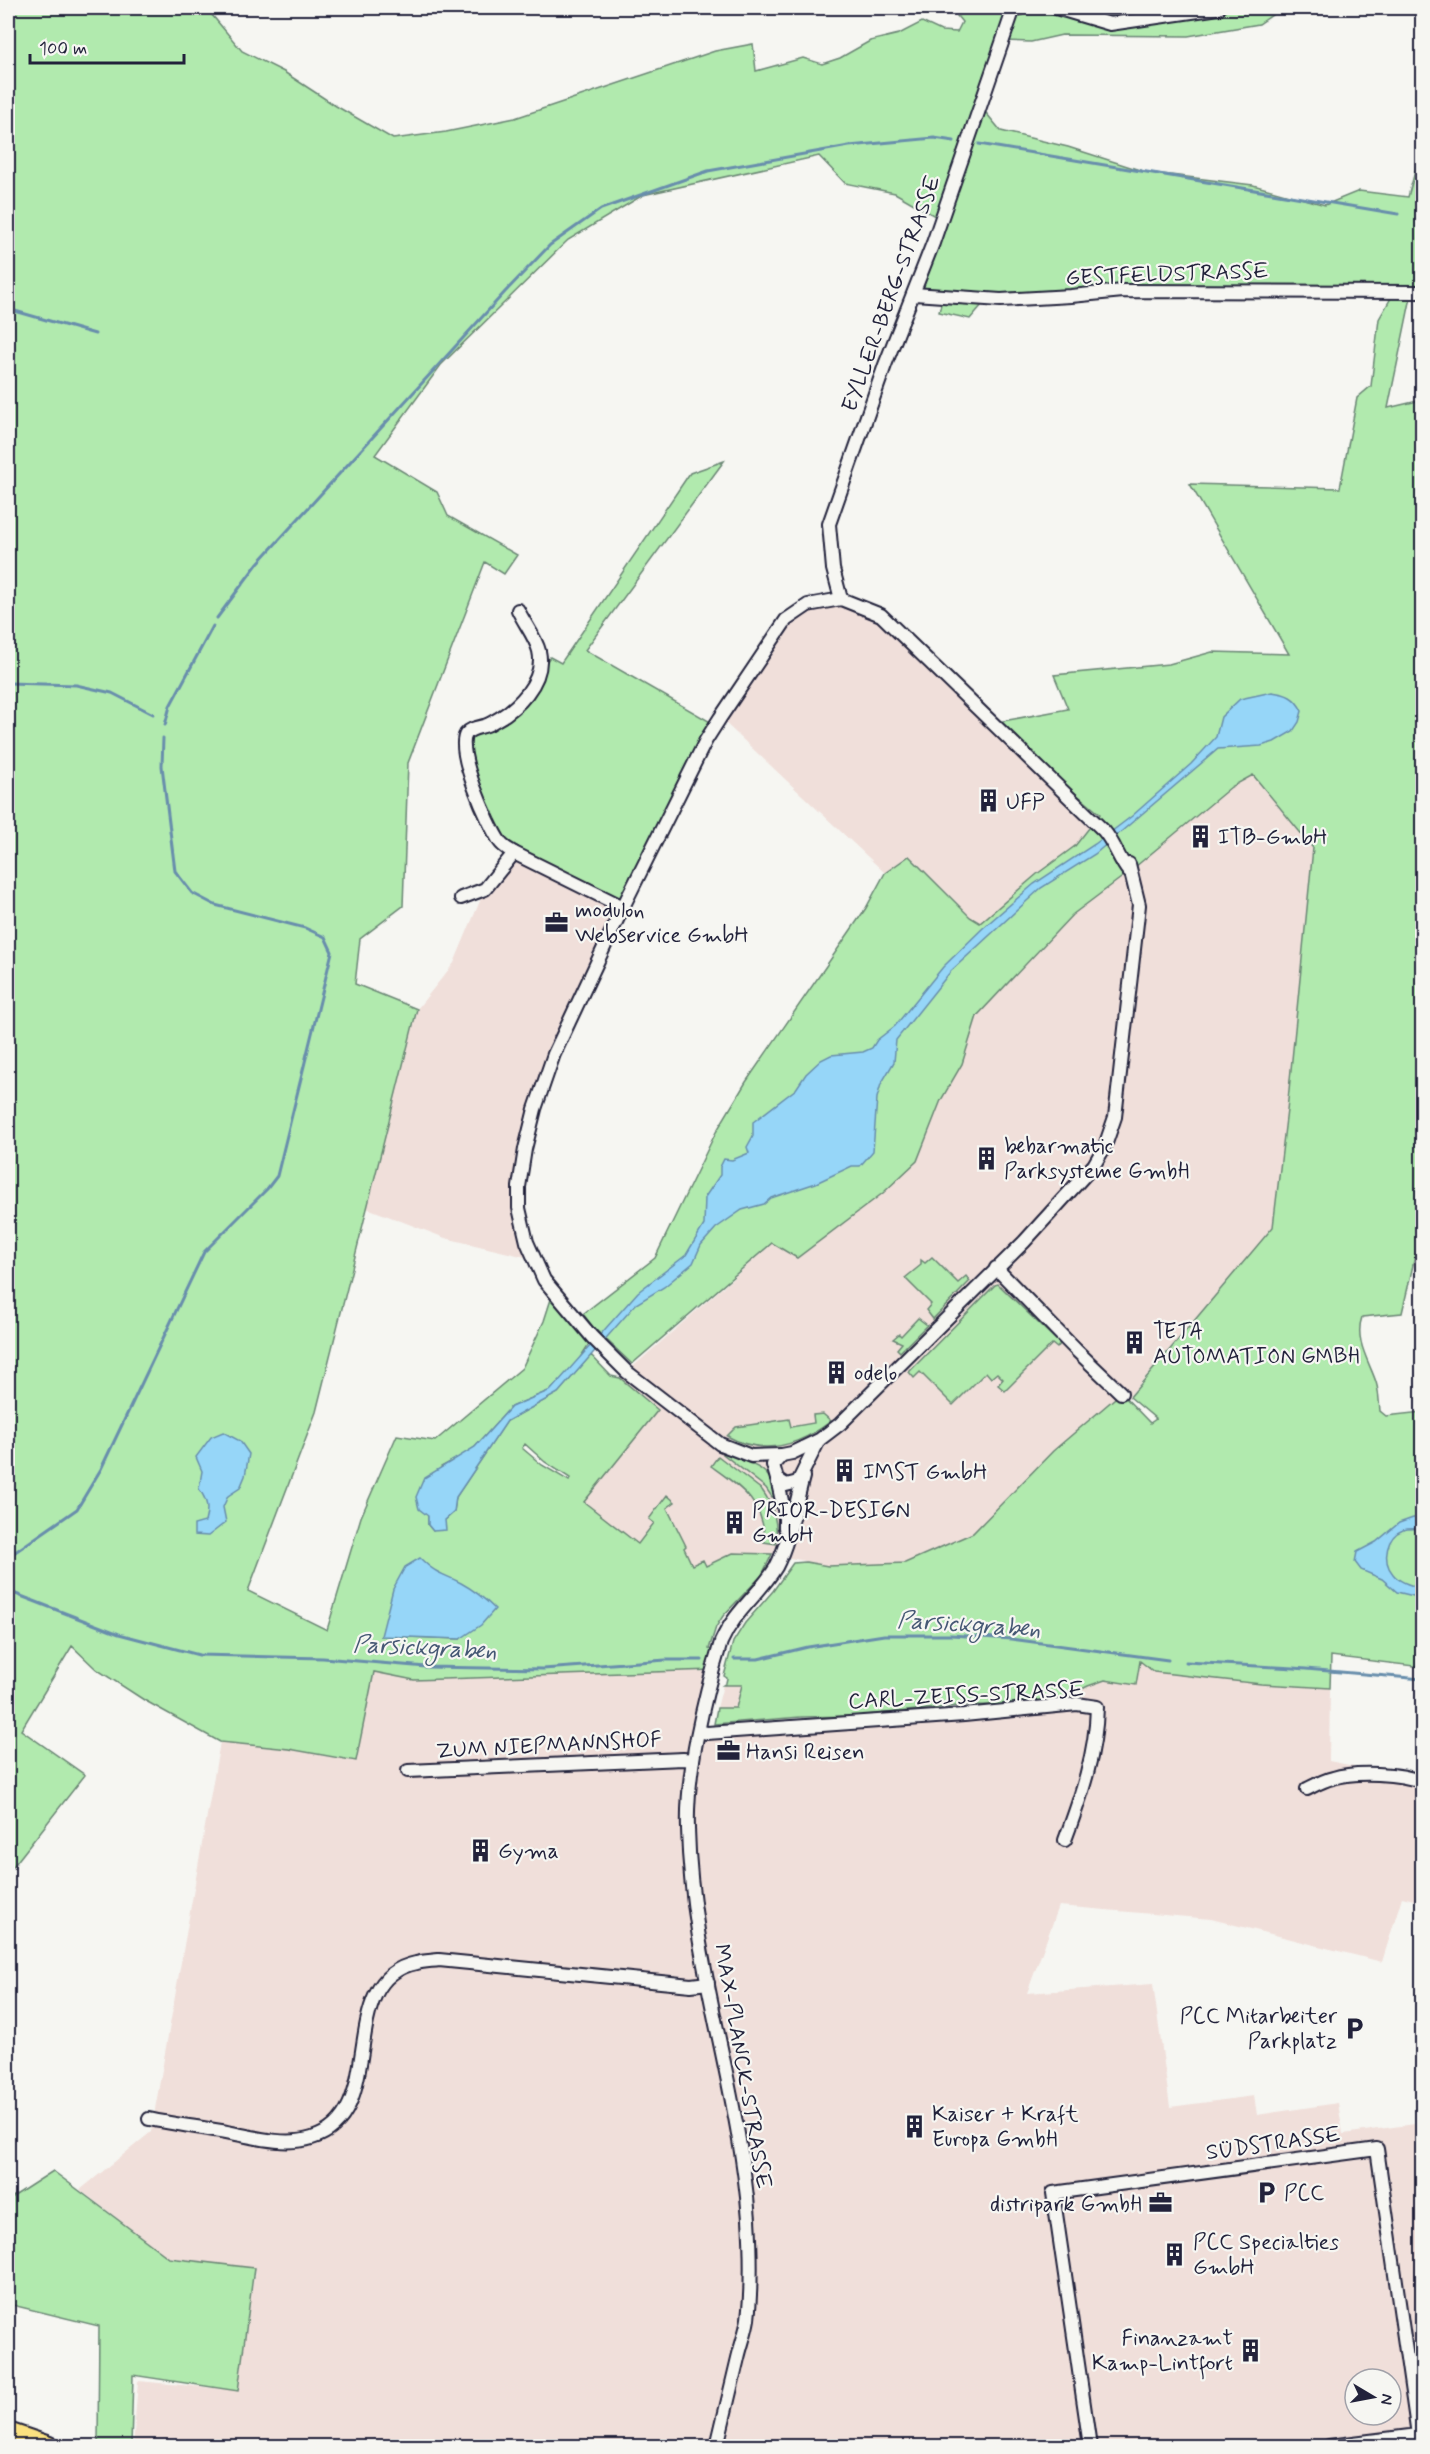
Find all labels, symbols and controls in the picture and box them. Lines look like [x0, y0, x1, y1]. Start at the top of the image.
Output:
scale bar [30, 27, 184, 65]
text: 100 m [39, 37, 87, 61]
street label: EYLLER-BERG-STRASSE [836, 172, 948, 416]
street label: GESTFELDSTRASSE [1065, 257, 1269, 293]
building icon: UFP [975, 788, 1001, 814]
place label: UFP [1006, 789, 1045, 817]
building icon: ITB-GmbH [1187, 823, 1213, 849]
place label: ITB-GmbH [1218, 824, 1327, 852]
place label: modulon Webservice GmbH [575, 897, 749, 950]
office icon: modulon Webservice GmbH [544, 909, 570, 935]
place label: bebarmatic Parksysteme GmbH [1004, 1133, 1190, 1186]
building icon: bebarmatic Parksysteme GmbH [973, 1145, 999, 1171]
place label: TETA AUTOMATION GMBH [1153, 1318, 1360, 1371]
building icon: TETA AUTOMATION GMBH [1122, 1330, 1148, 1356]
building icon: odelo [823, 1359, 849, 1385]
place label: odelo [854, 1360, 897, 1388]
building icon: IMST GmbH [832, 1458, 858, 1484]
place label: IMST GmbH [863, 1459, 987, 1487]
place label: PRIOR-DESIGN GmbH [752, 1497, 910, 1550]
building icon: PRIOR-DESIGN GmbH [721, 1509, 747, 1535]
water label: Parsickgraben [896, 1605, 1042, 1648]
water label: Parsickgraben [352, 1629, 497, 1670]
street label: CARL-ZEISS-STRASSE [848, 1676, 1085, 1716]
street label: ZUM NIEPMANNSHOF [436, 1726, 663, 1766]
office icon: Hansi Reisen [715, 1738, 741, 1764]
place label: Hansi Reisen [746, 1739, 865, 1767]
building icon: Gyma [467, 1837, 493, 1863]
place label: Gyma [498, 1838, 559, 1866]
street label: MAX-PLANCK-STRASSE [707, 1942, 777, 2191]
place label: PCC Mitarbeiter Parkplatz [1180, 2003, 1338, 2056]
parking icon: PCC Mitarbeiter Parkplatz [1342, 2015, 1368, 2041]
place label: Kaiser + Kraft Europa GmbH [932, 2101, 1079, 2154]
building icon: Kaiser + Kraft Europa GmbH [901, 2113, 927, 2139]
street label: SÜDSTRASSE [1204, 2121, 1342, 2167]
parking icon: PCC [1253, 2179, 1279, 2205]
place label: PCC [1284, 2180, 1324, 2208]
office icon: distripark GmbH [1147, 2190, 1173, 2216]
place label: distripark GmbH [990, 2191, 1142, 2219]
place label: PCC Specialties GmbH [1193, 2229, 1339, 2282]
building icon: PCC Specialties GmbH [1162, 2241, 1188, 2267]
place label: Finanzamt Kamp-Lintfort [1092, 2325, 1233, 2380]
building icon: Finanzamt Kamp-Lintfort [1238, 2337, 1264, 2363]
north arrow [1343, 2367, 1403, 2427]
text: N [1375, 2392, 1398, 2406]

